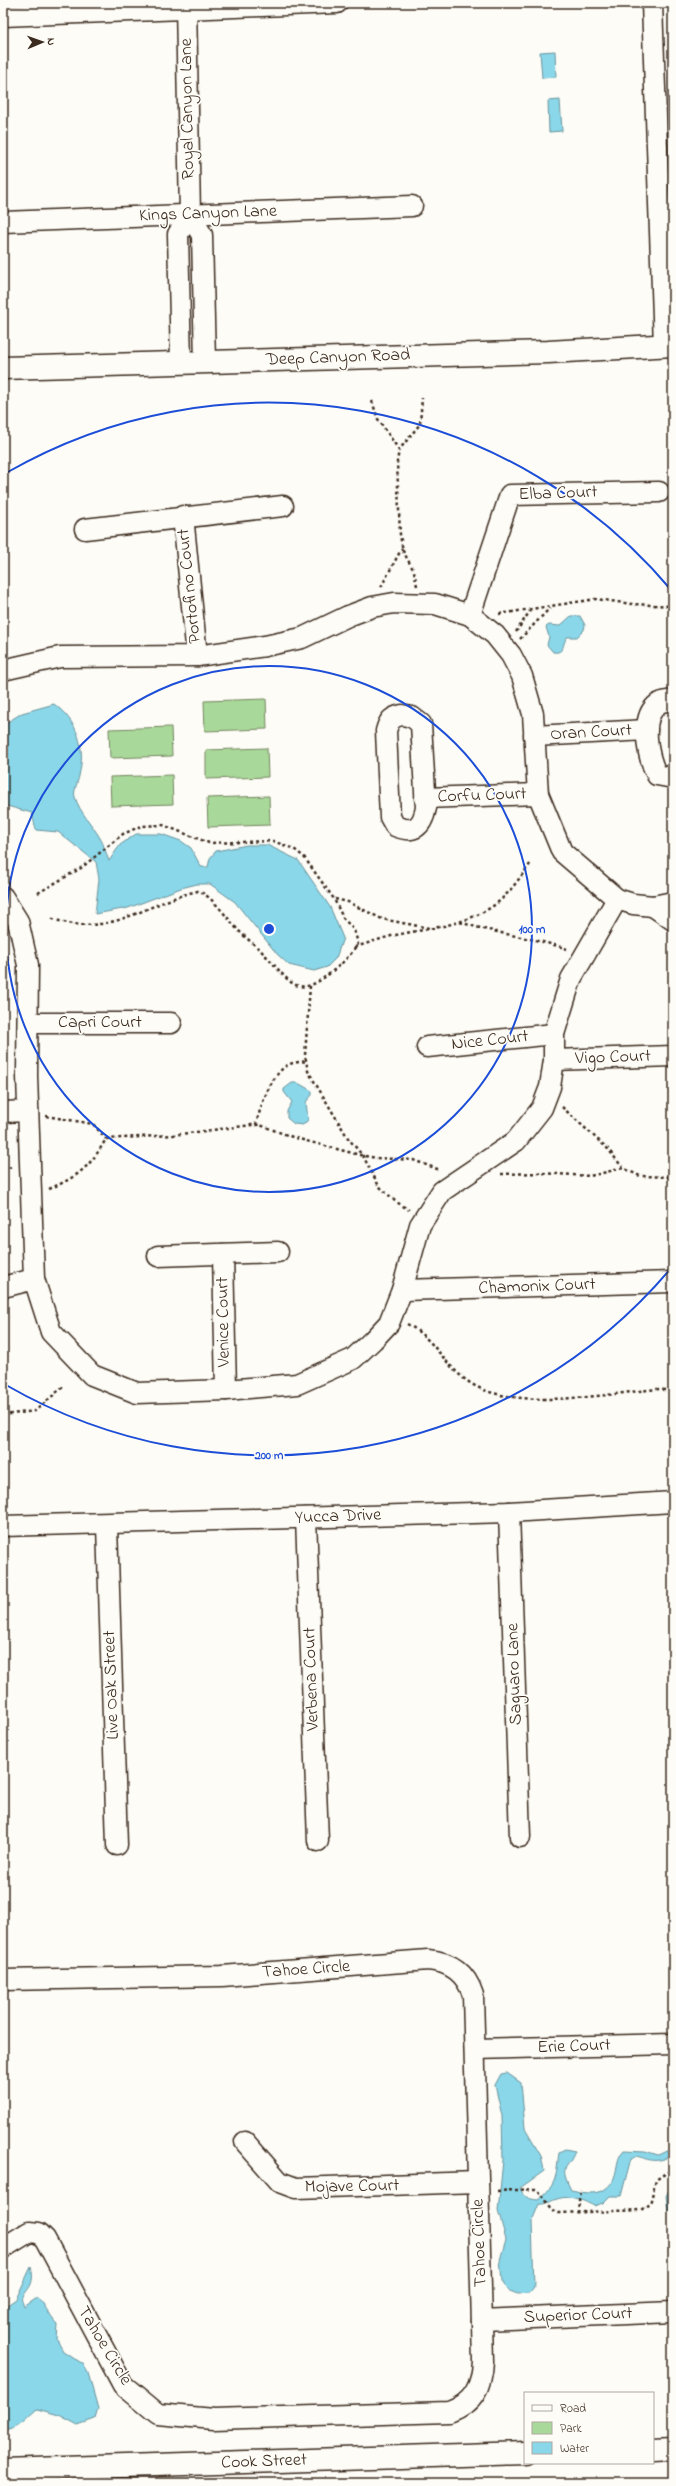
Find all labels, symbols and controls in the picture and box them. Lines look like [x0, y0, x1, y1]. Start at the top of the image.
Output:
north arrow [22, 22, 62, 62]
street label: Royal Canyon Lane [174, 37, 202, 180]
text: N [43, 38, 59, 46]
street label: Kings Canyon Lane [139, 199, 278, 230]
street label: Deep Canyon Road [264, 342, 411, 374]
street label: Elba Court [518, 480, 598, 508]
street label: Portofino Court [171, 527, 209, 645]
street label: Oran Court [550, 718, 632, 748]
street label: Corfu Court [437, 781, 527, 811]
text: 100 m [519, 921, 546, 939]
centre of rings [262, 922, 276, 936]
street label: Capri Court [58, 1010, 142, 1036]
street label: Nice Court [450, 1024, 530, 1058]
street label: Vigo Court [574, 1044, 651, 1073]
street label: Chamonix Court [478, 1272, 596, 1302]
street label: Venice Court [210, 1277, 238, 1368]
text: 200 m [254, 1447, 284, 1465]
street label: Yucca Drive [294, 1502, 383, 1531]
street label: Saguaro Lane [500, 1622, 531, 1725]
street label: Verbena Court [297, 1627, 327, 1732]
street label: Live Oak Street [97, 1630, 127, 1740]
street label: Tahoe Circle [261, 1954, 352, 1986]
street label: Erie Court [537, 2033, 611, 2061]
street label: Mojave Court [305, 2173, 399, 2201]
street label: Tahoe Circle [465, 2197, 495, 2288]
street label: Tahoe Circle [70, 2301, 138, 2391]
street label: Superior Court [523, 2301, 633, 2331]
legend [524, 2392, 654, 2464]
text: Road [560, 2400, 586, 2418]
text: Park [560, 2420, 582, 2438]
text: Water [560, 2440, 589, 2458]
street label: Cook Street [221, 2448, 307, 2476]

